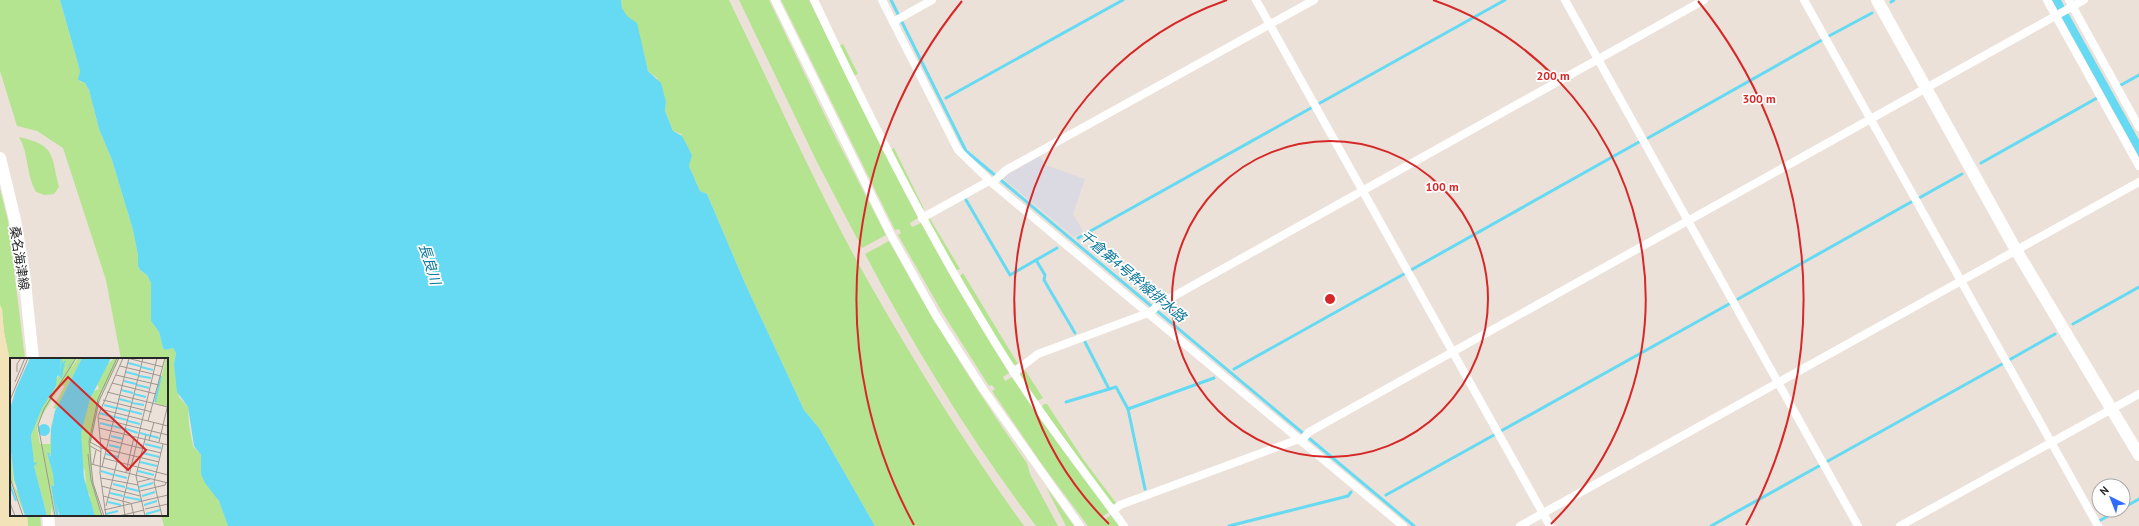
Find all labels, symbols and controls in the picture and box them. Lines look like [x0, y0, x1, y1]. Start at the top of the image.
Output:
text: 200 m [1536, 68, 1570, 83]
text: 300 m [1742, 91, 1776, 106]
text: 100 m [1425, 179, 1459, 194]
street label: 桑名海津線 [6, 225, 33, 292]
water label: 千倉第4号幹線排水路 [1076, 226, 1191, 326]
water label: 長良川 [415, 241, 445, 289]
centre of rings [1323, 292, 1337, 306]
inset map [10, 358, 168, 516]
north arrow [2091, 478, 2131, 518]
text: N [2097, 483, 2112, 498]

